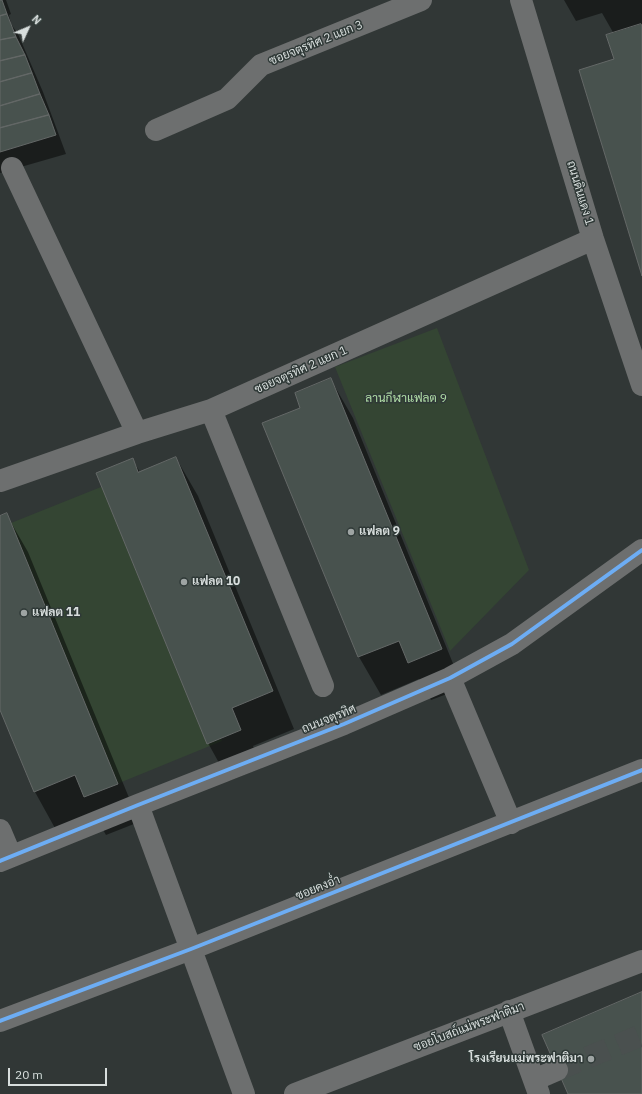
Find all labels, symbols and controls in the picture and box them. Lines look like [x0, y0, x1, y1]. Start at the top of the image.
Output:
north arrow [8, 8, 48, 48]
text: N [29, 12, 44, 27]
street label: ซอยจตุรทิศ 2 แยก 3 [267, 18, 365, 68]
street label: ถนนดินแดง 1 [563, 159, 597, 227]
street label: ซอยจตุรทิศ 2 แยก 1 [252, 343, 350, 397]
park label: ลานกีฬาแฟลต 9 [365, 392, 447, 406]
place label: แฟลต 9 [359, 525, 400, 539]
marker: แฟลต 9 [346, 527, 356, 537]
place label: แฟลต 10 [192, 575, 240, 589]
marker: แฟลต 10 [179, 577, 189, 587]
place label: แฟลต 11 [32, 606, 80, 620]
marker: แฟลต 11 [19, 608, 29, 618]
street label: ถนนจตุรทิศ [300, 702, 358, 736]
street label: ซอยคงอ่ำ [294, 873, 342, 903]
street label: ซอยโบสถ์แม่พระฟาติมา [412, 999, 526, 1055]
place label: โรงเรียนแม่พระฟาติมา [469, 1052, 583, 1066]
marker: โรงเรียนแม่พระฟาติมา [586, 1054, 596, 1064]
scale bar [10, 1060, 109, 1086]
text: 20 m [15, 1067, 43, 1082]

